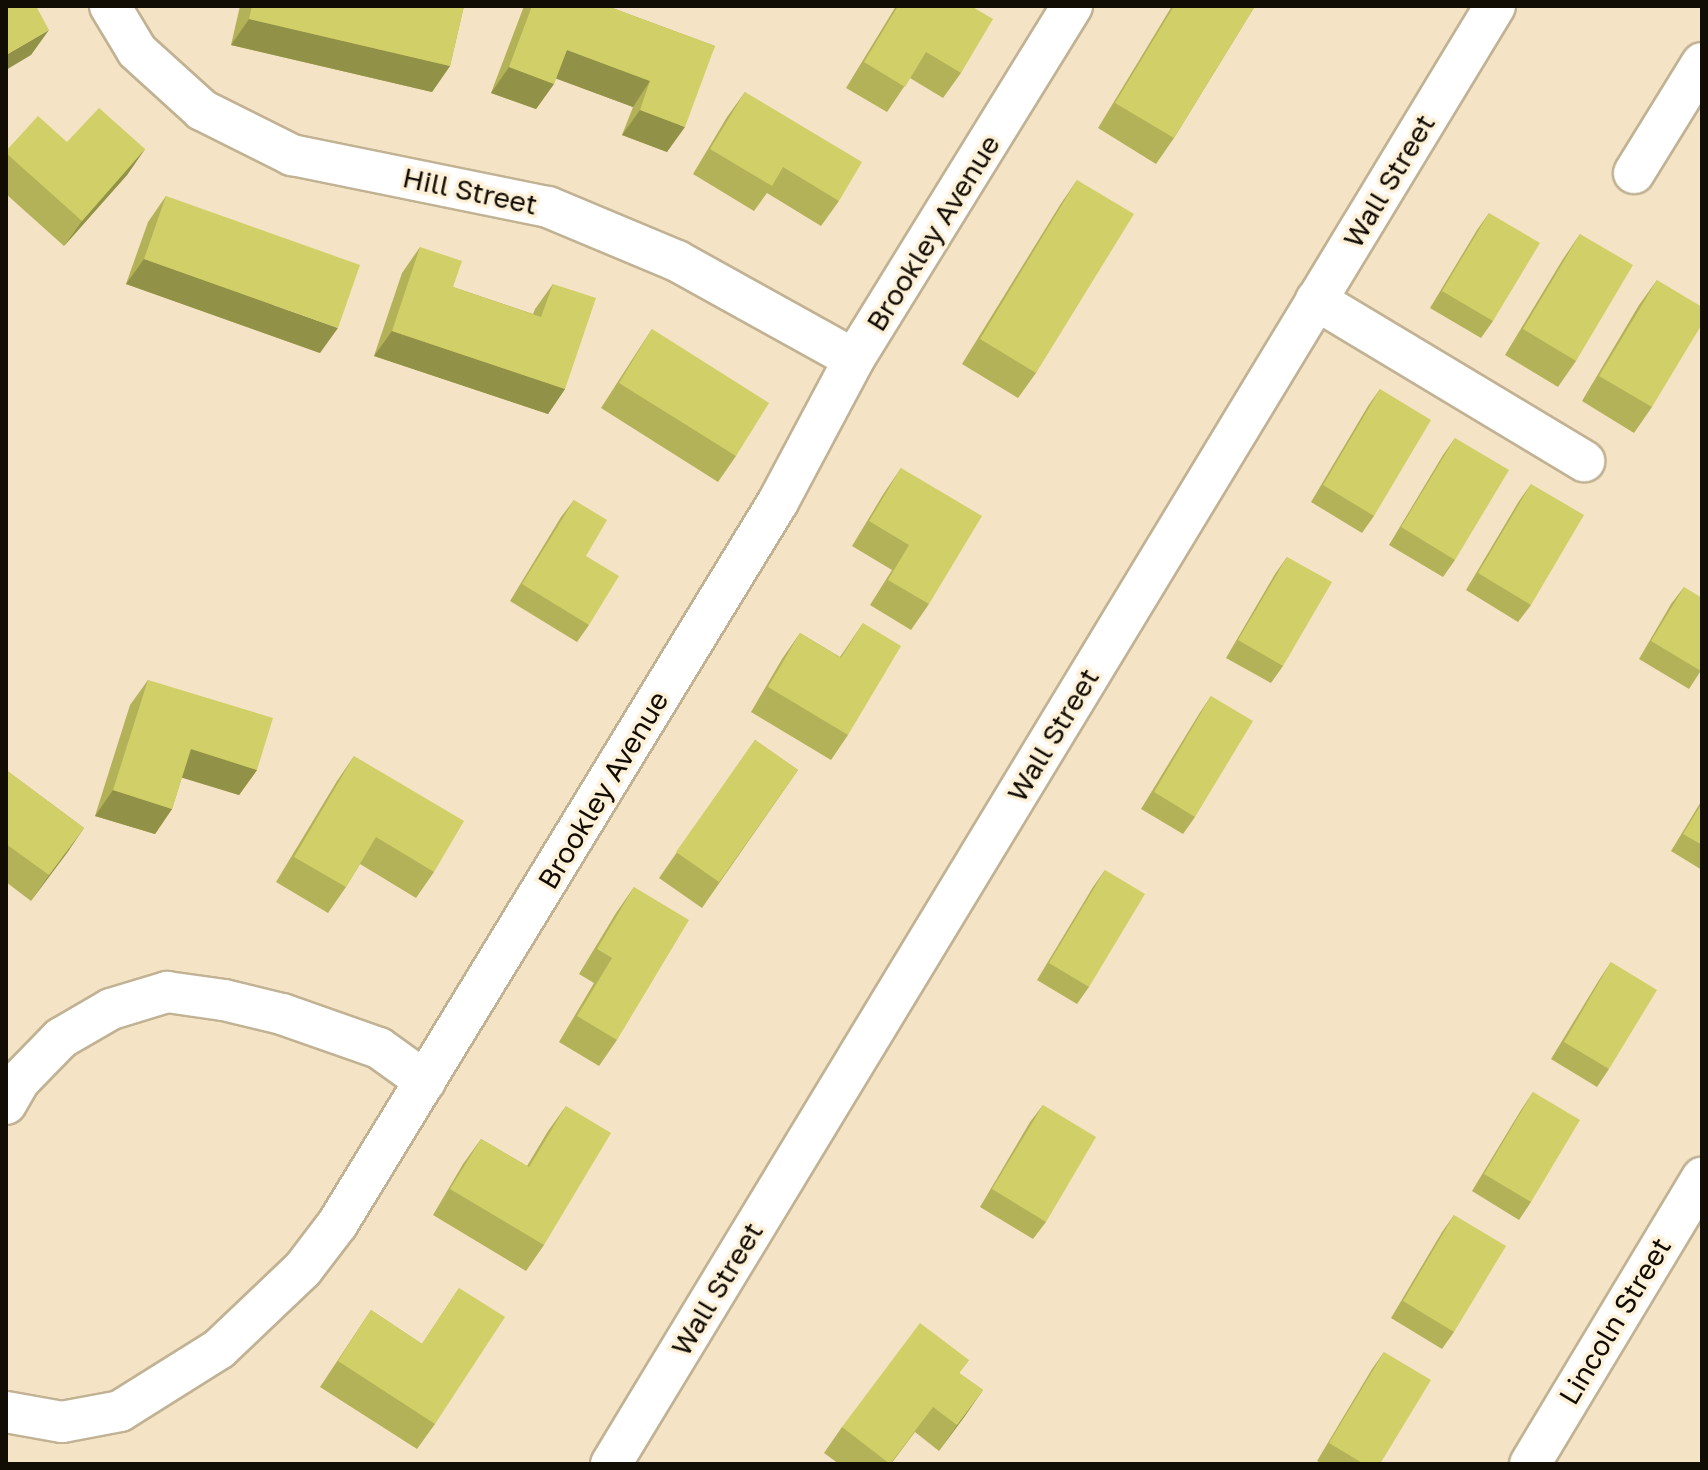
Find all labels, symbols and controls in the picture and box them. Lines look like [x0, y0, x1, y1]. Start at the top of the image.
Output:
street label: Wall Street [1336, 108, 1442, 254]
street label: Brookley Avenue [859, 129, 1007, 337]
street label: Hill Street [400, 160, 540, 222]
street label: Wall Street [1000, 662, 1106, 808]
street label: Brookley Avenue [531, 685, 675, 895]
street label: Wall Street [664, 1216, 770, 1362]
street label: Lincoln Street [1552, 1231, 1678, 1411]

